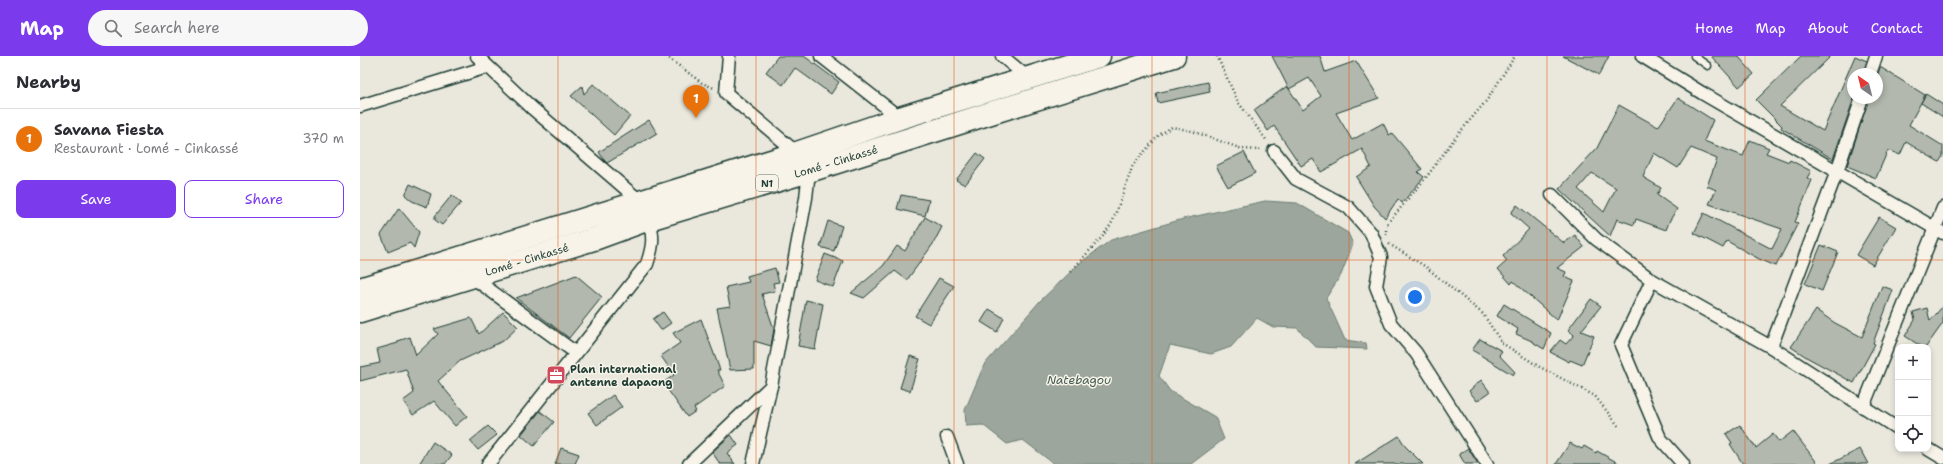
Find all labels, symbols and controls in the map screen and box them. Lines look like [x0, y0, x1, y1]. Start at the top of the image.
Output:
search box [88, 10, 368, 46]
text: Map [20, 16, 64, 41]
icon: search [102, 17, 124, 39]
text: Search here [134, 18, 220, 38]
text: Home [1695, 19, 1734, 37]
text: Map [1756, 19, 1786, 37]
text: About [1808, 19, 1849, 37]
text: Contact [1871, 19, 1923, 37]
north arrow [1847, 68, 1883, 104]
text: Nearby [16, 71, 81, 93]
pin: 1 [683, 85, 709, 118]
text: Savana Fiesta [54, 120, 164, 140]
text: 1 [26, 130, 32, 147]
text: 370 m [302, 130, 344, 147]
text: Restaurant · Lomé - Cinkassé [54, 140, 239, 157]
street label: Lomé - Cinkassé [792, 142, 880, 182]
road number: N1 [756, 175, 778, 191]
button: Save [16, 180, 176, 218]
button: Share [184, 180, 344, 218]
street label: Lomé - Cinkassé [483, 240, 571, 280]
your location [1405, 287, 1425, 307]
map controls [1895, 344, 1931, 452]
button: + [1895, 344, 1931, 380]
place label: Plan international antenne dapaong [570, 362, 676, 390]
office icon: Plan international antenne dapaong [545, 364, 567, 386]
water label: Natebagou [1047, 372, 1111, 388]
button: − [1895, 380, 1931, 416]
button: locate [1895, 416, 1931, 452]

